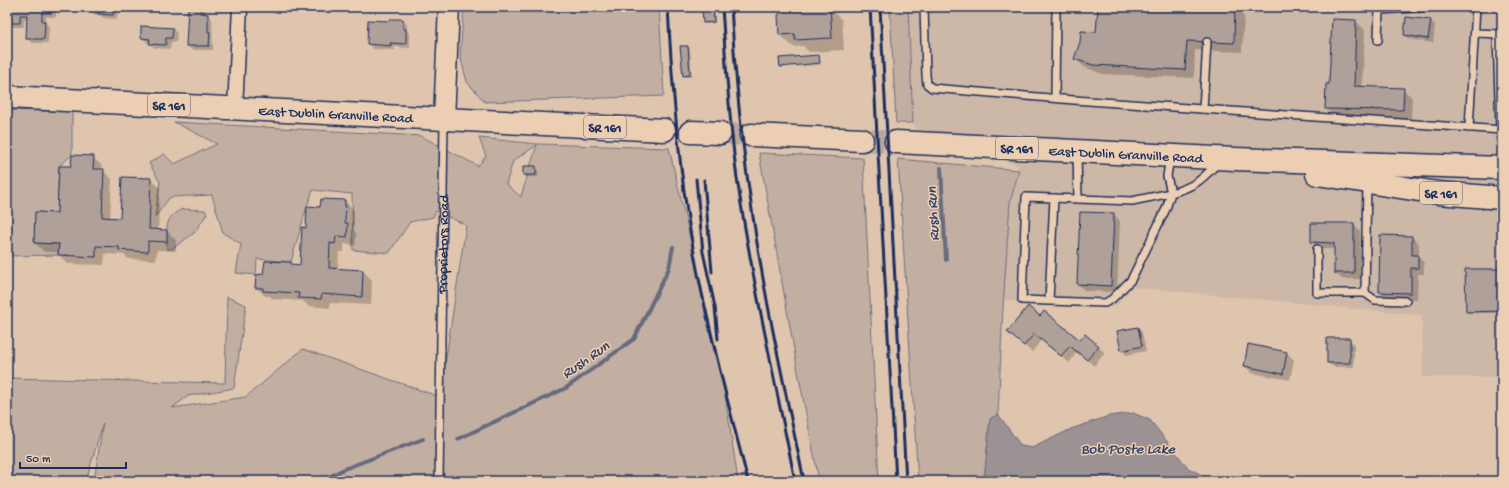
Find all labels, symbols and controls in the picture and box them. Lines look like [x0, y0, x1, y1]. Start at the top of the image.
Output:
road number: SR 161 [148, 94, 190, 116]
street label: East Dublin Granville Road [258, 104, 415, 128]
road number: SR 161 [584, 116, 626, 138]
road number: SR 161 [996, 137, 1038, 159]
street label: East Dublin Granville Road [1048, 144, 1205, 168]
road number: SR 161 [1420, 182, 1462, 204]
water label: Rush Run [924, 186, 944, 241]
street label: Proprietors Road [436, 193, 454, 295]
water label: Rush Run [559, 337, 614, 384]
water label: Bob Poste Lake [1081, 441, 1176, 459]
scale bar [20, 444, 126, 470]
text: 50 m [26, 453, 51, 467]

